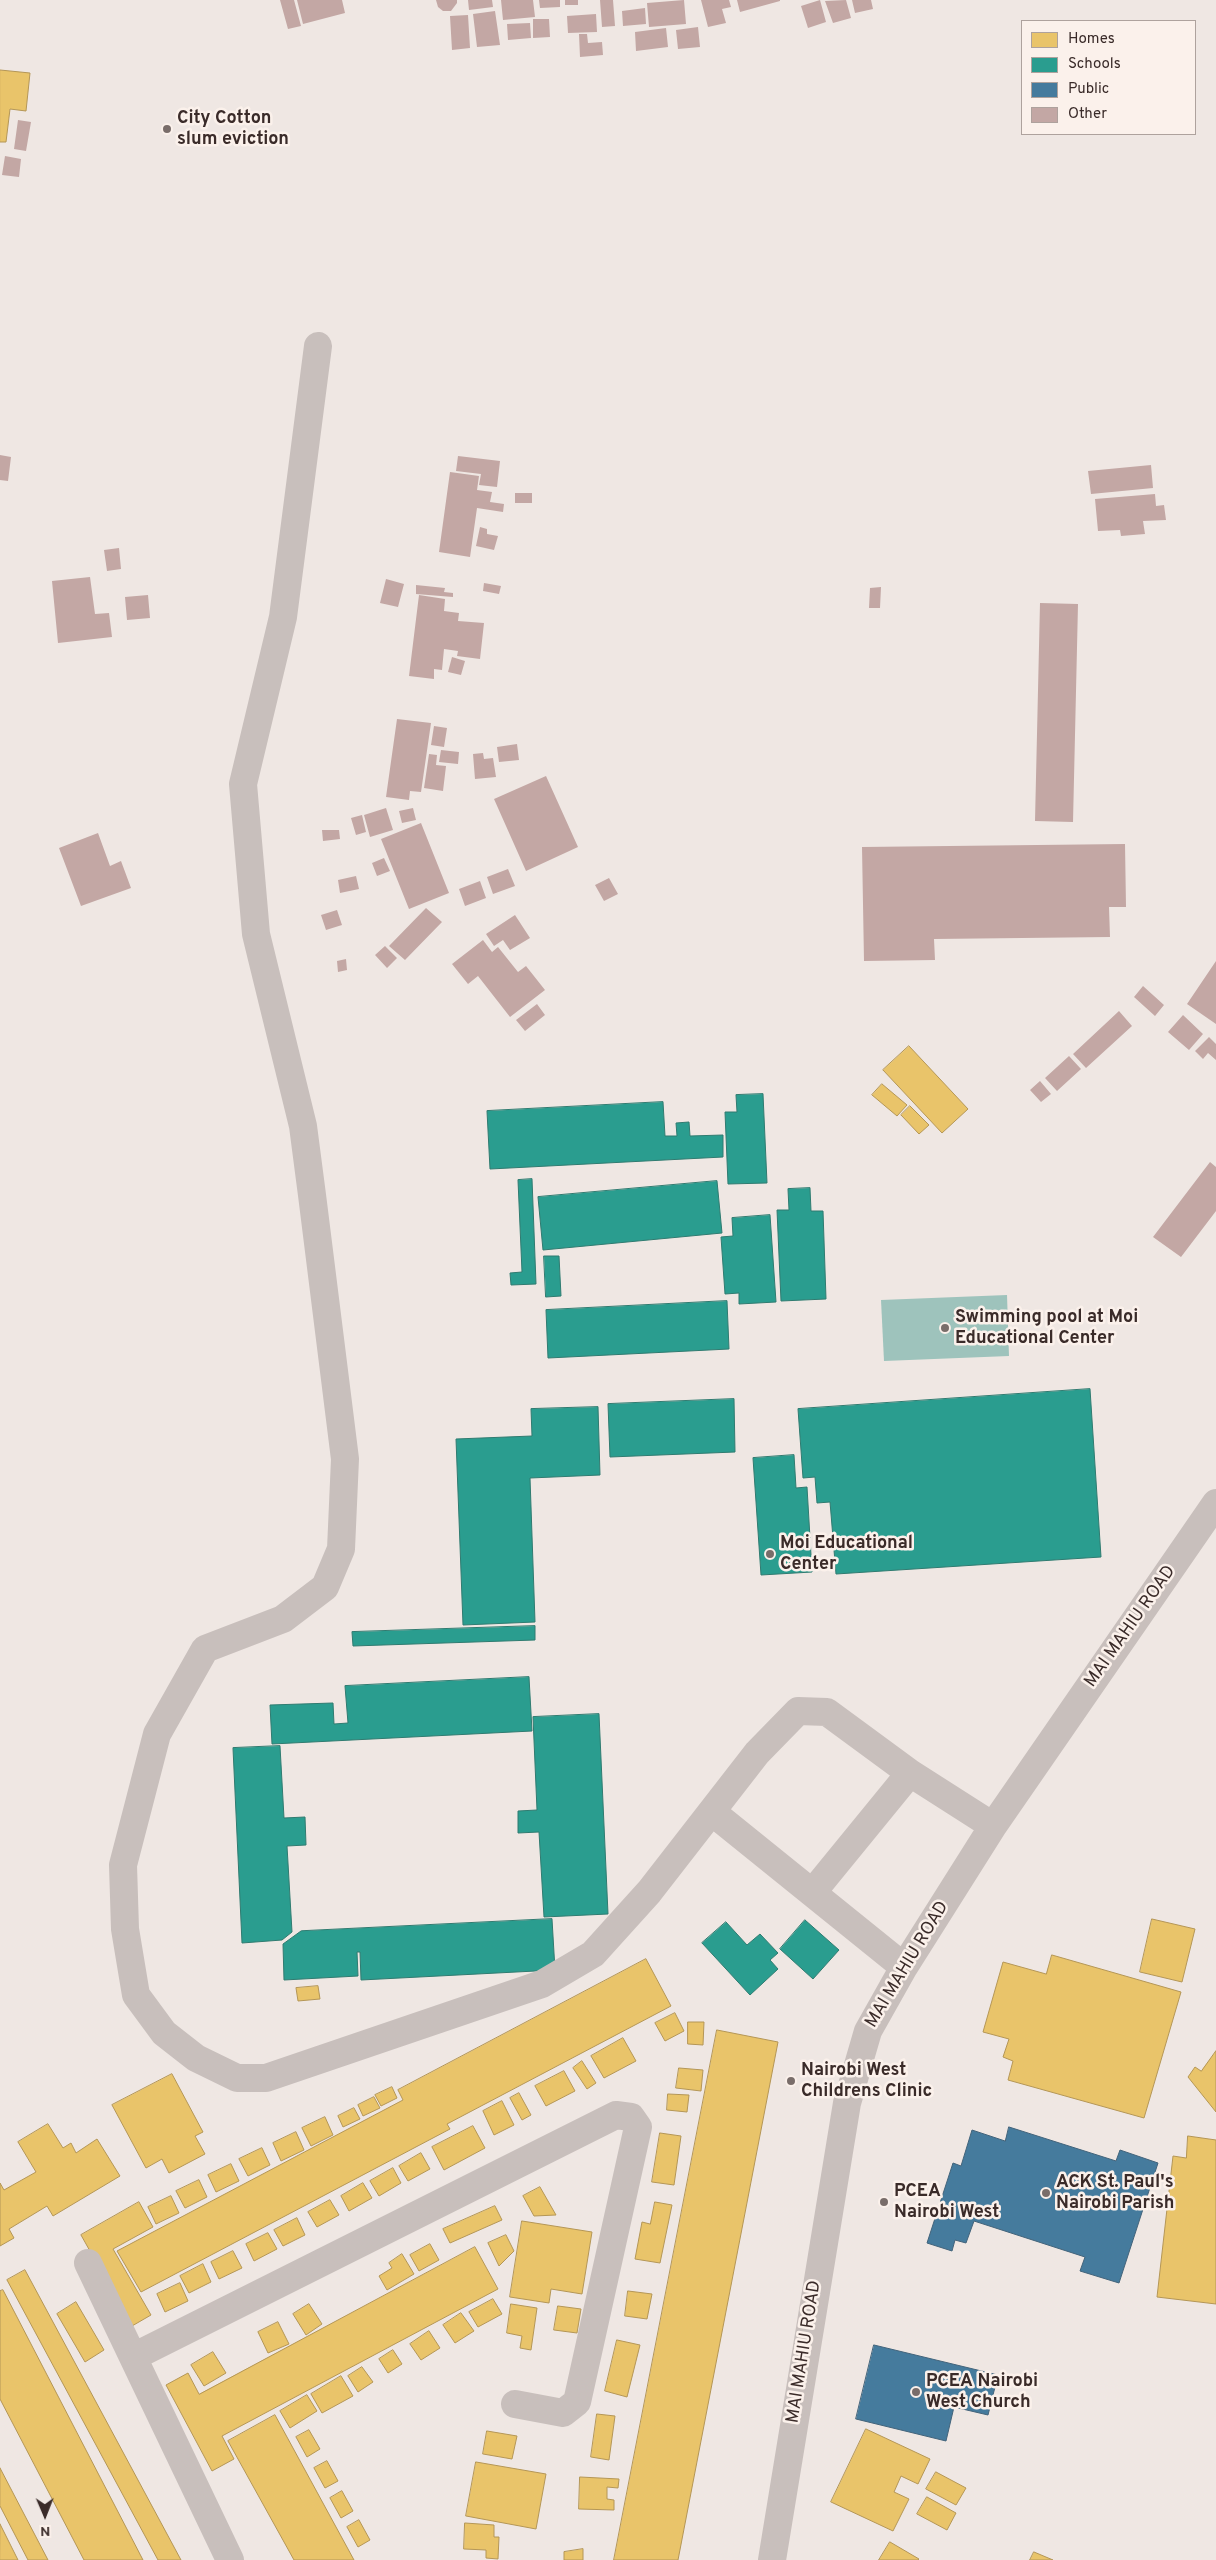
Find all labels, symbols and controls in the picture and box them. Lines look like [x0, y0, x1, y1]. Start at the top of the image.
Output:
legend [1021, 20, 1196, 135]
text: Homes [1068, 30, 1115, 49]
text: Schools [1068, 55, 1121, 74]
text: Public [1068, 80, 1109, 99]
text: Other [1068, 105, 1107, 124]
place label: City Cotton slum eviction [177, 108, 289, 150]
marker: City Cotton slum eviction [161, 123, 173, 135]
place label: Swimming pool at Moi Educational Center [955, 1307, 1138, 1350]
marker: Swimming pool at Moi Educational Center [939, 1322, 951, 1334]
place label: Moi Educational Center [780, 1533, 913, 1576]
marker: Moi Educational Center [764, 1548, 776, 1560]
street label: MAI MAHIU ROAD [1081, 1562, 1181, 1692]
street label: MAI MAHIU ROAD [862, 1898, 954, 2032]
place label: Nairobi West Childrens Clinic [801, 2060, 932, 2102]
marker: Nairobi West Childrens Clinic [785, 2075, 797, 2087]
place label: ACK St. Paul's Nairobi Parish [1056, 2172, 1175, 2214]
place label: PCEA Nairobi West [894, 2181, 999, 2224]
marker: ACK St. Paul's Nairobi Parish [1040, 2187, 1052, 2199]
marker: PCEA Nairobi West [878, 2196, 890, 2208]
street label: MAI MAHIU ROAD [783, 2279, 827, 2425]
place label: PCEA Nairobi West Church [926, 2371, 1038, 2414]
marker: PCEA Nairobi West Church [910, 2386, 922, 2398]
north arrow [20, 2490, 70, 2540]
text: N [40, 2522, 50, 2539]

